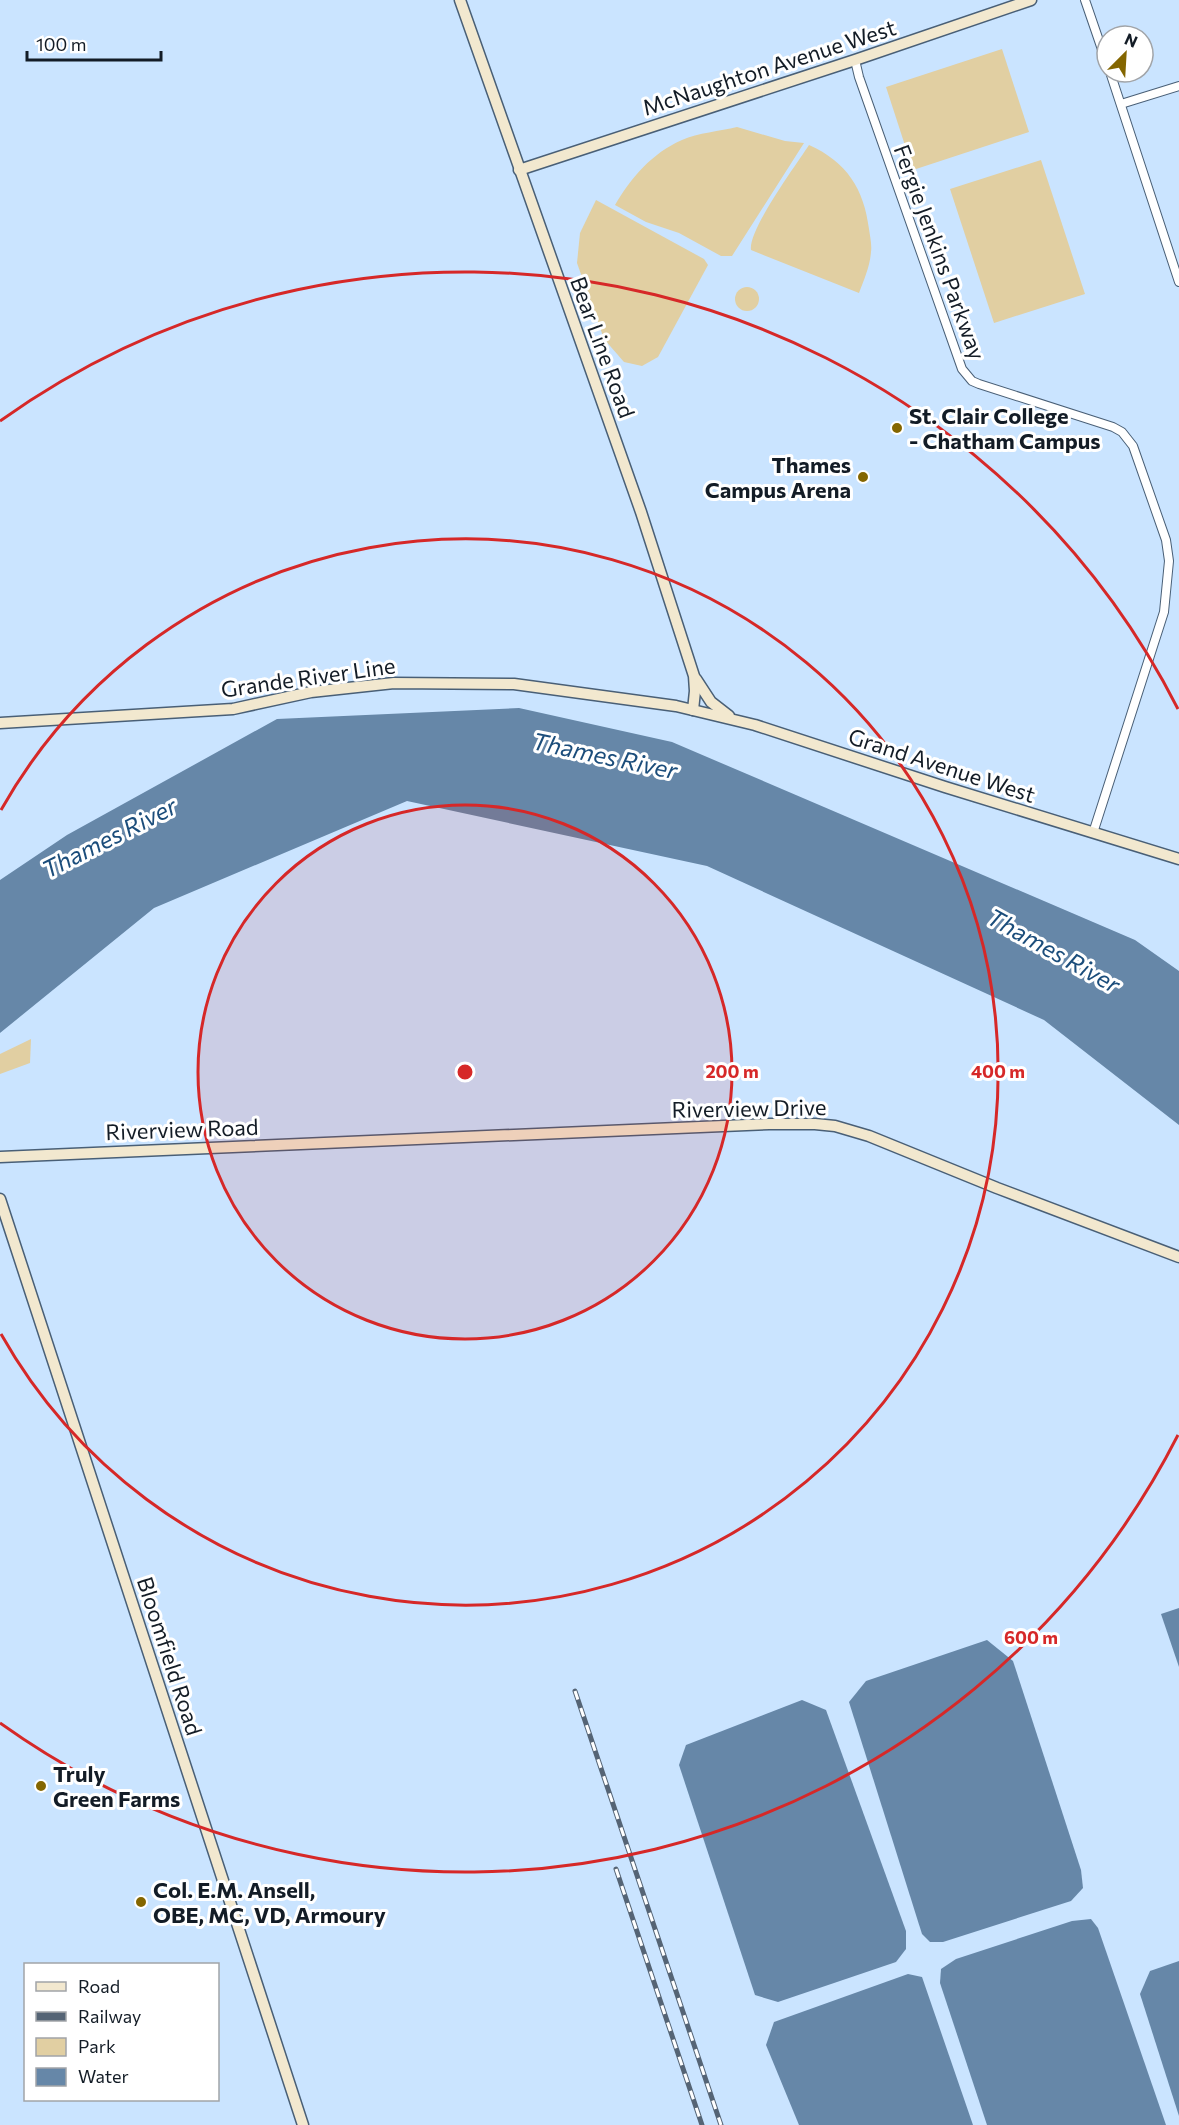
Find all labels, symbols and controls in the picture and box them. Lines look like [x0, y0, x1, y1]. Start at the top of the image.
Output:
street label: McNaughton Avenue West [639, 13, 899, 121]
scale bar [27, 24, 160, 62]
north arrow [1095, 24, 1155, 84]
text: N [1122, 29, 1141, 51]
text: 100 m [36, 33, 86, 55]
street label: Fergie Jenkins Parkway [888, 141, 992, 363]
street label: Bear Line Road [565, 273, 641, 421]
place label: St. Clair College - Chatham Campus [909, 402, 1101, 454]
marker: St. Clair College - Chatham Campus [890, 421, 904, 435]
place label: Thames Campus Arena [705, 451, 851, 503]
marker: Thames Campus Arena [856, 470, 870, 484]
street label: Grande River Line [219, 651, 397, 703]
street label: Grand Avenue West [845, 722, 1039, 808]
water label: Thames River [530, 725, 681, 785]
water label: Thames River [37, 790, 182, 883]
water label: Thames River [983, 902, 1127, 999]
text: 200 m [705, 1060, 759, 1082]
text: 400 m [971, 1060, 1025, 1082]
centre of rings [455, 1062, 475, 1082]
street label: Riverview Drive [671, 1093, 827, 1123]
street label: Riverview Road [105, 1113, 259, 1145]
street label: Bloomfield Road [132, 1573, 208, 1739]
text: 600 m [1004, 1626, 1058, 1648]
place label: Truly Green Farms [53, 1760, 180, 1812]
marker: Truly Green Farms [34, 1779, 48, 1793]
place label: Col. E.M. Ansell, OBE, MC, VD, Armoury [153, 1876, 386, 1928]
marker: Col. E.M. Ansell, OBE, MC, VD, Armoury [134, 1895, 148, 1909]
legend [24, 1963, 219, 2101]
text: Road [78, 1975, 120, 1997]
text: Railway [78, 2005, 141, 2027]
text: Park [78, 2035, 116, 2057]
text: Water [78, 2065, 129, 2087]

